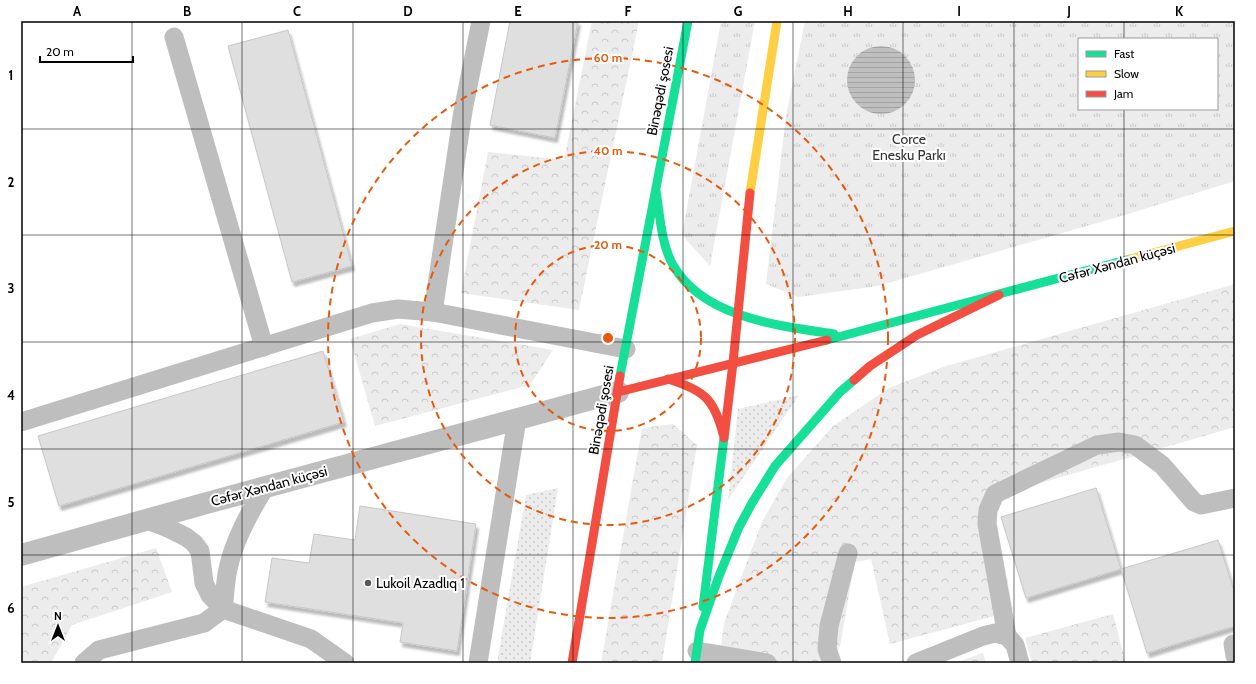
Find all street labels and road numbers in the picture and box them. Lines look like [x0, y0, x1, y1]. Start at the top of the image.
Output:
street label: Binəqədi şosesi [643, 45, 677, 137]
street label: Cəfər Xəndan küçəsi [1057, 239, 1177, 287]
street label: Binəqədi şosesi [584, 364, 618, 456]
street label: Cəfər Xəndan küçəsi [209, 462, 329, 510]

